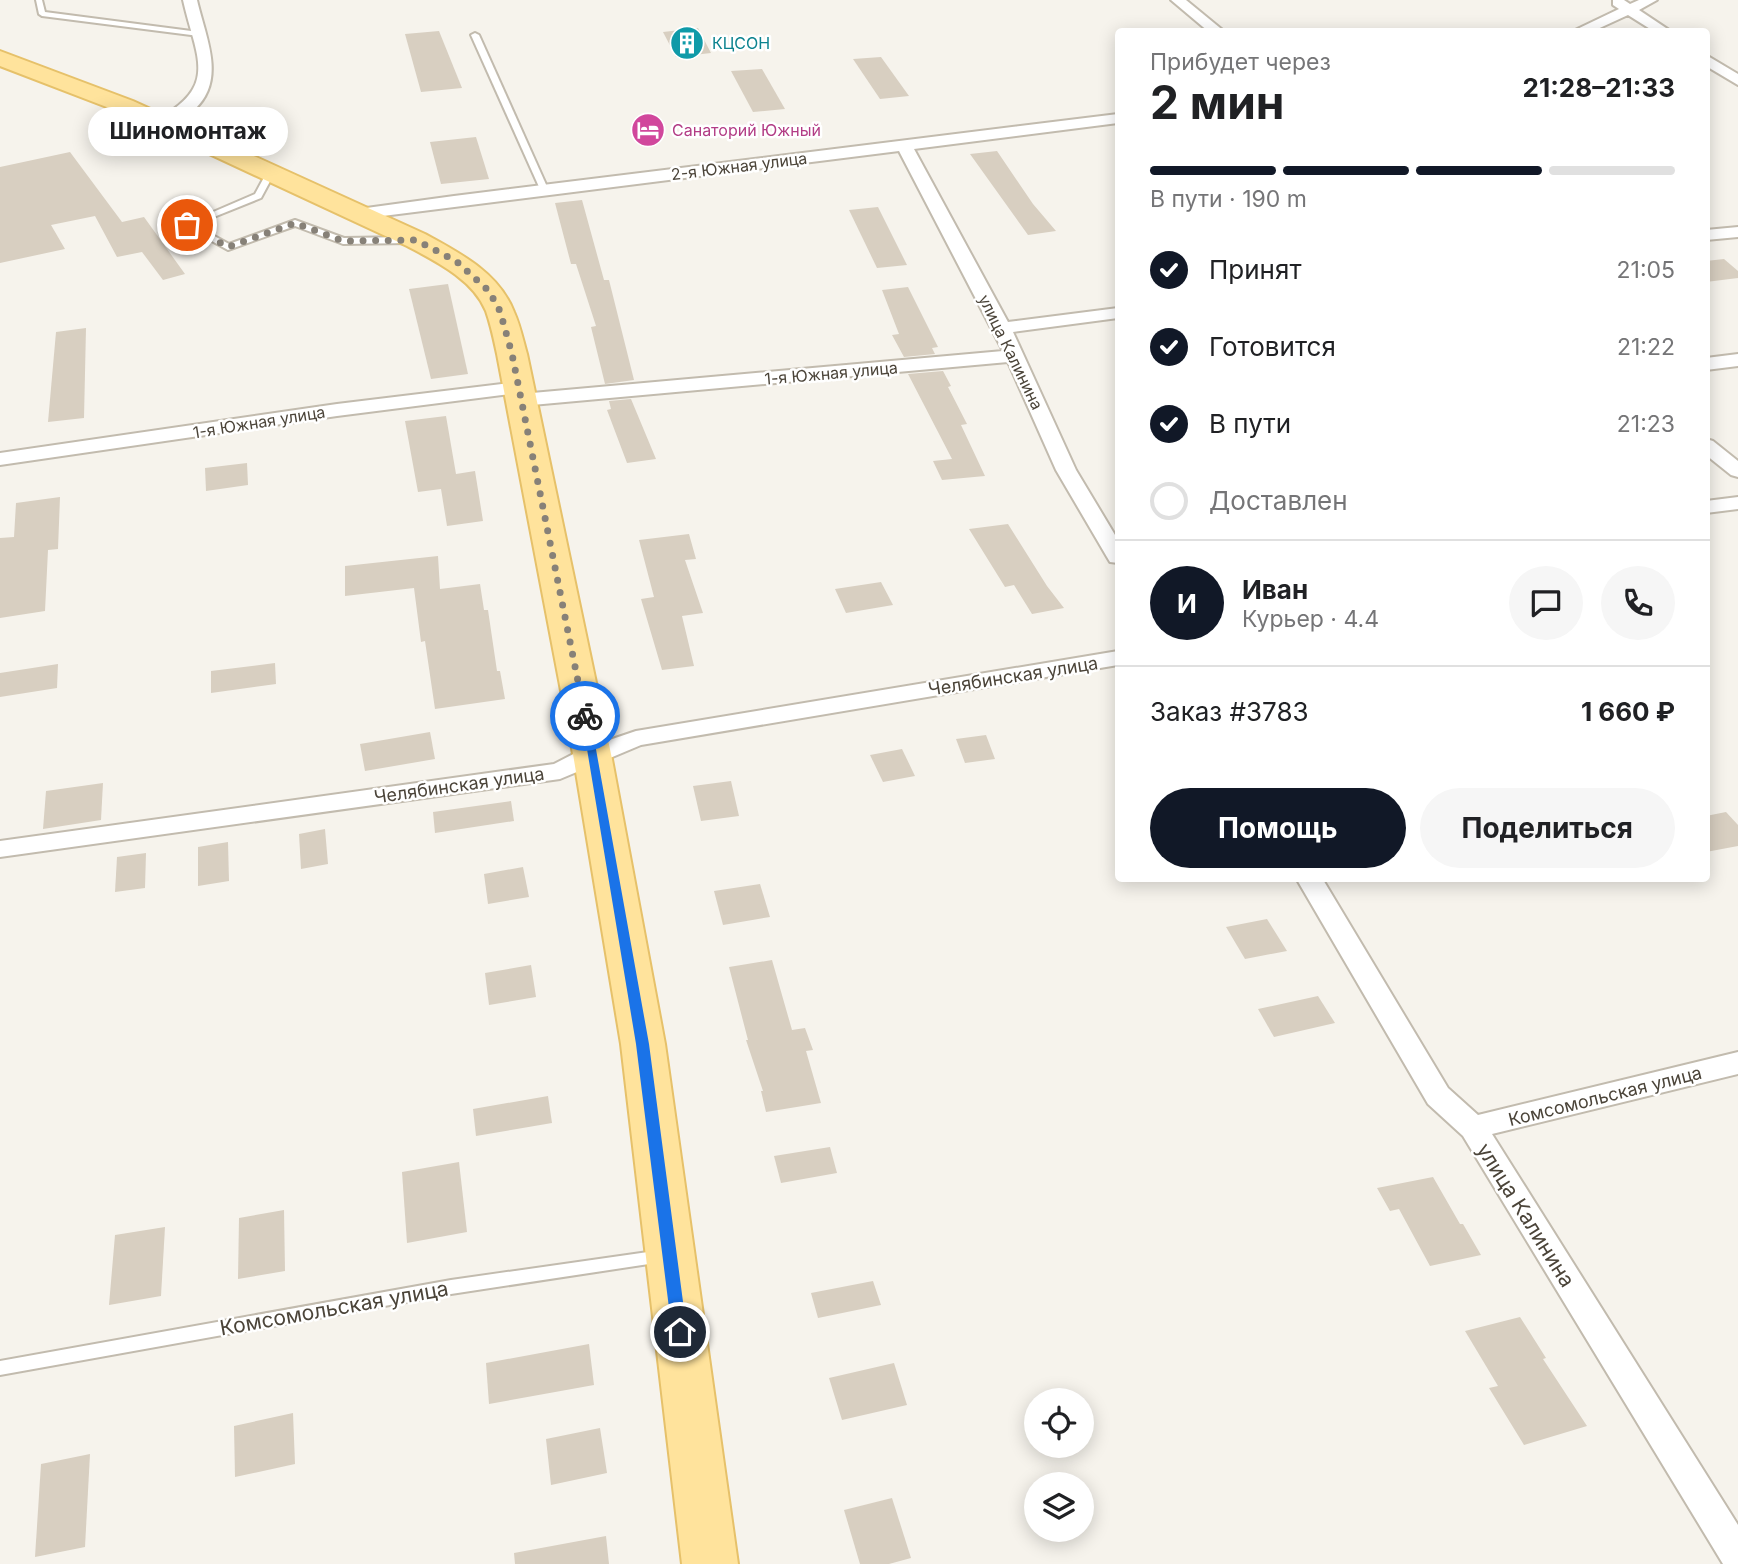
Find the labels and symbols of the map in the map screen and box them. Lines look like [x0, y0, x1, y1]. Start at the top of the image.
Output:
building icon: КЦСОН [668, 24, 706, 62]
place label: КЦСОН [712, 33, 770, 53]
callout: Шиномонтаж [87, 106, 287, 155]
hotel icon: Санаторий Южный [629, 111, 667, 149]
place label: Санаторий Южный [672, 120, 821, 140]
street label: 2-я Южная улица [670, 148, 808, 184]
pin [157, 195, 217, 255]
street label: улица Калинина [974, 291, 1048, 413]
street label: 1-я Южная улица [764, 357, 898, 389]
street label: 1-я Южная улица [191, 402, 327, 442]
street label: Челябинская улица [927, 652, 1099, 700]
courier [550, 681, 620, 751]
street label: Челябинская улица [373, 763, 545, 807]
street label: Комсомольская улица [1506, 1062, 1704, 1130]
street label: улица Калинина [1472, 1138, 1580, 1292]
street label: Комсомольская улица [218, 1276, 450, 1340]
pin [650, 1302, 710, 1362]

